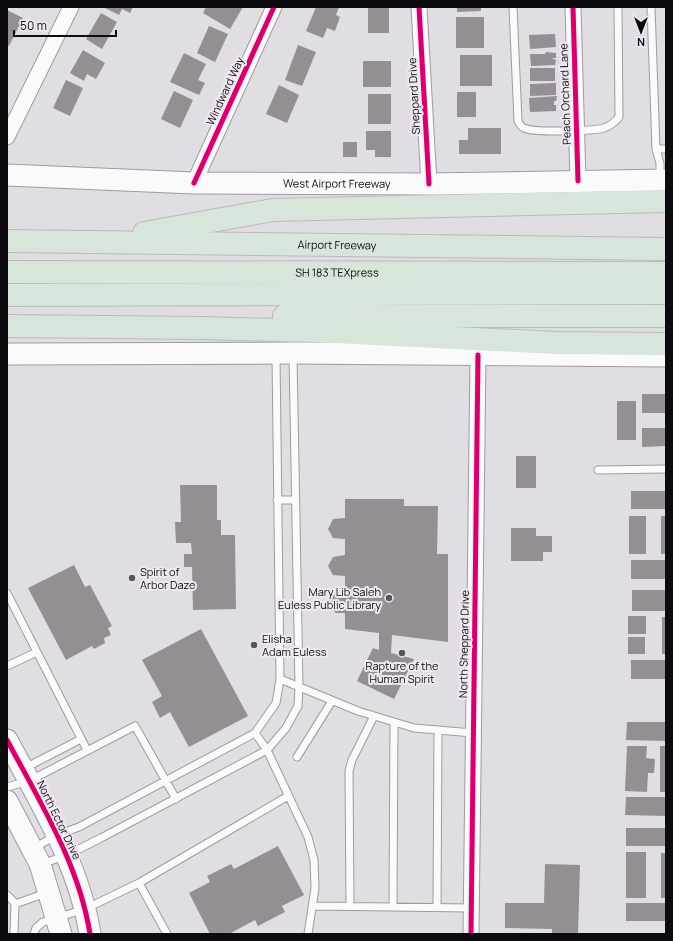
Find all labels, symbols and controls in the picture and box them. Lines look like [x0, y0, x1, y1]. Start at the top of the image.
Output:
scale bar [14, 12, 116, 38]
north arrow [621, 12, 661, 52]
text: 50 m [20, 17, 47, 34]
text: N [637, 35, 645, 50]
street label: Peach Orchard Lane [555, 42, 574, 145]
street label: Windward Way [202, 54, 247, 127]
street label: Sheppard Drive [404, 57, 423, 135]
street label: West Airport Freeway [283, 175, 391, 191]
street label: Airport Freeway [297, 237, 377, 252]
street label: SH 183 TEXpress [295, 264, 379, 280]
place label: Spirit of Arbor Daze [140, 564, 196, 592]
marker: Spirit of Arbor Daze [127, 573, 137, 583]
place label: Mary Lib Saleh Euless Public Library [278, 584, 381, 612]
street label: North Sheppard Drive [455, 589, 472, 698]
marker: Mary Lib Saleh Euless Public Library [384, 593, 394, 603]
place label: Elisha Adam Euless [262, 631, 327, 659]
marker: Elisha Adam Euless [249, 640, 259, 650]
marker: Rapture of the Human Spirit [397, 648, 407, 658]
place label: Rapture of the Human Spirit [366, 658, 439, 686]
street label: North Ector Drive [34, 778, 85, 862]

